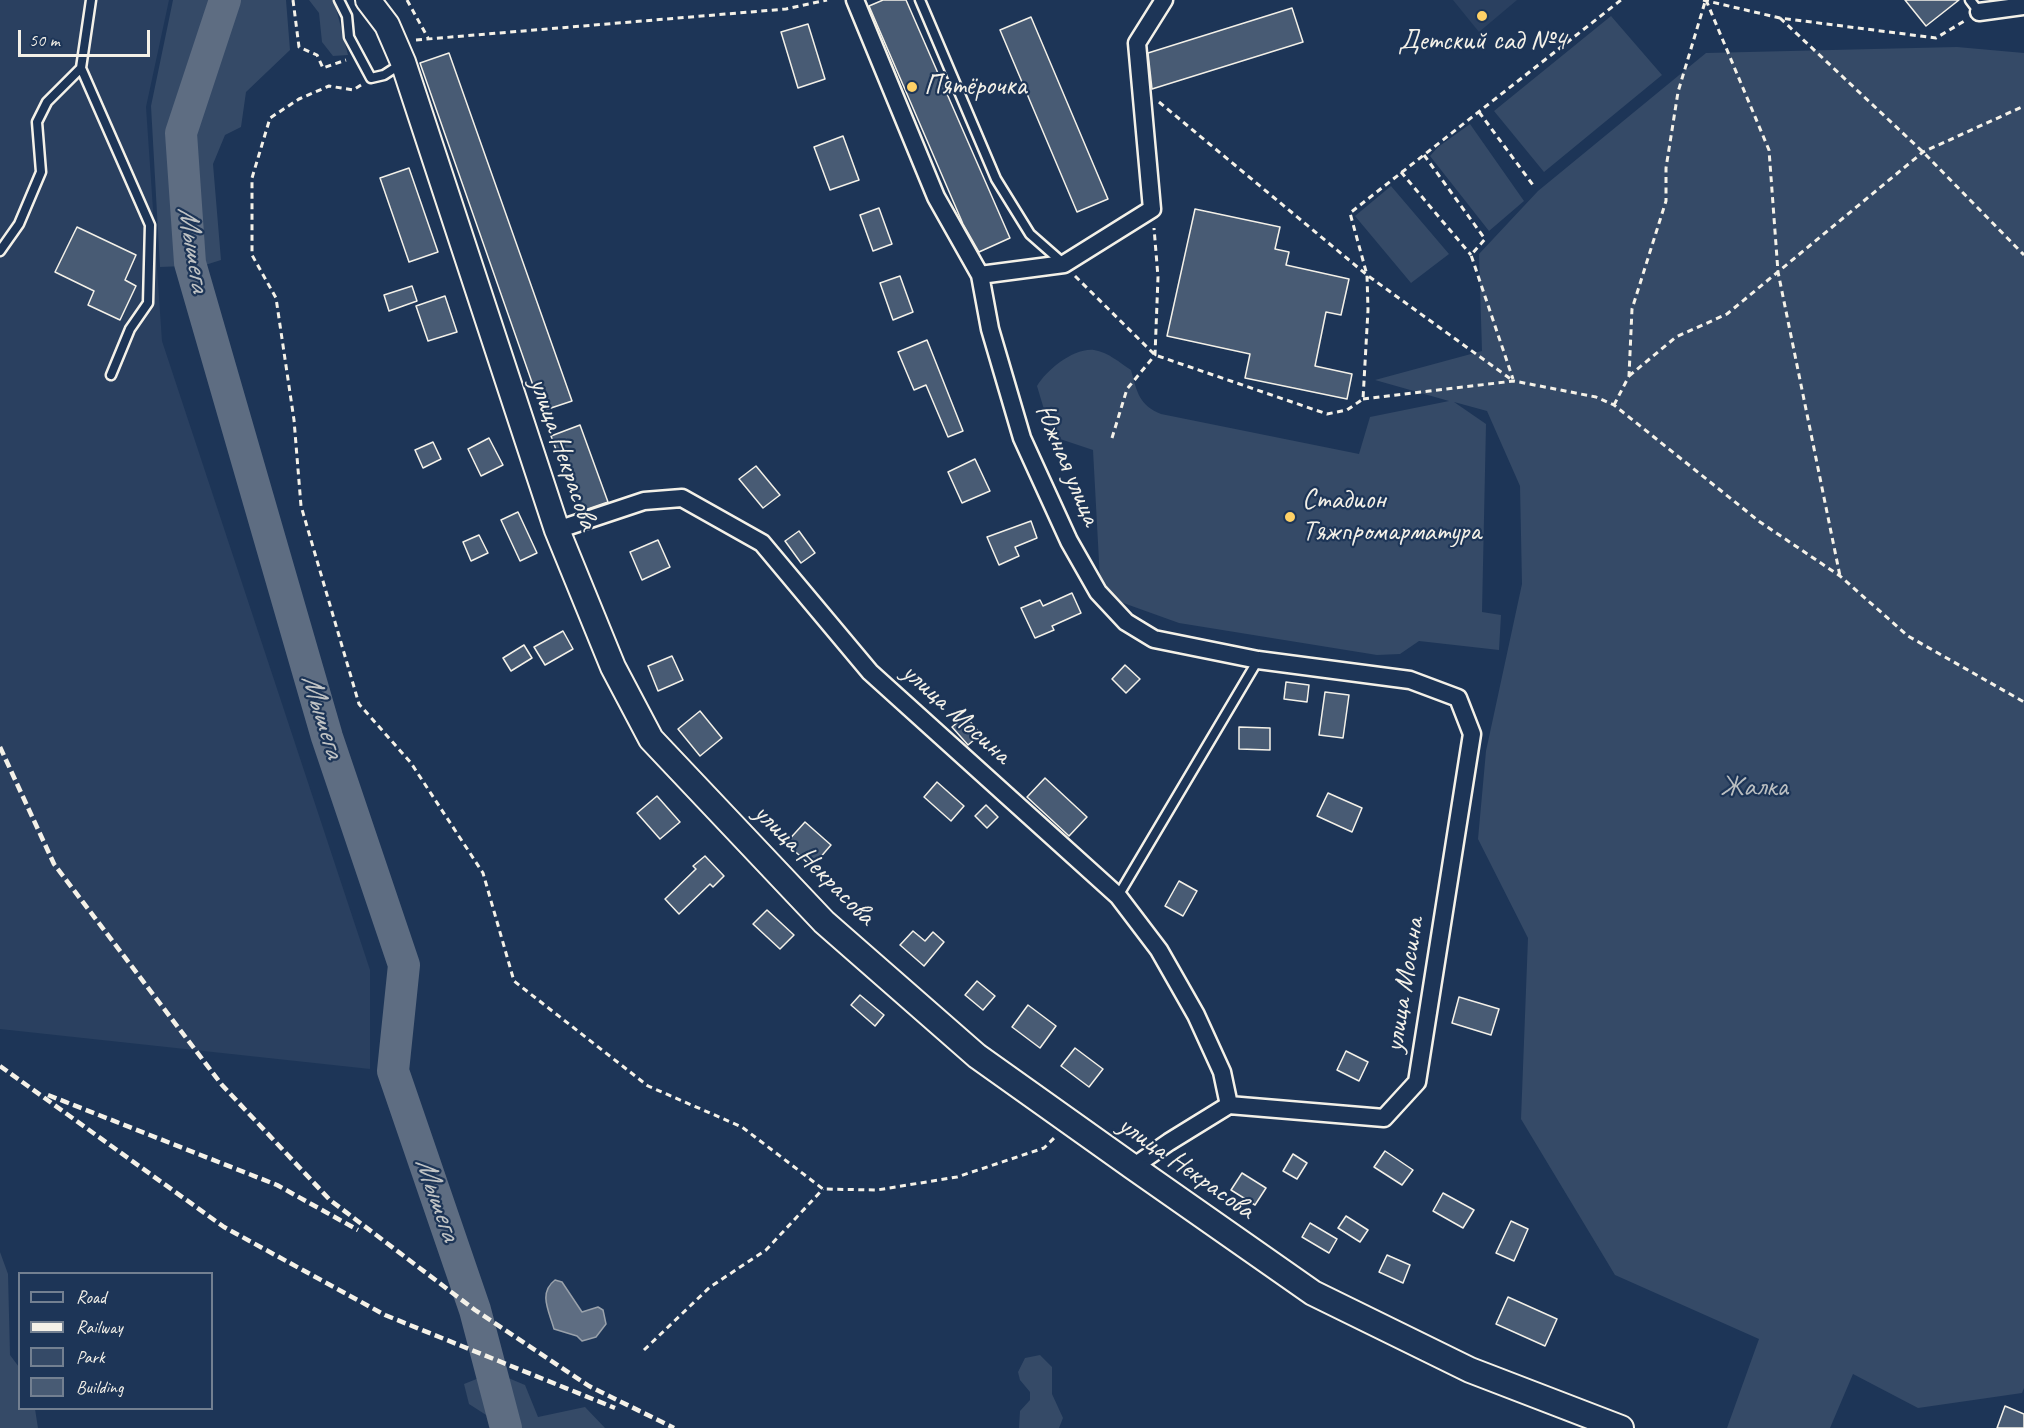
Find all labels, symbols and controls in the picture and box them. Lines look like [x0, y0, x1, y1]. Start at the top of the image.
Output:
marker: Детский сад №4 [1475, 9, 1489, 23]
scale bar [21, 18, 153, 56]
place label: Детский сад №4 [1398, 25, 1566, 59]
text: 50 m [29, 29, 60, 51]
place label: Пятёрочка [924, 70, 1027, 104]
marker: Пятёрочка [905, 80, 919, 94]
water label: Мышега [169, 204, 217, 294]
street label: улица Некрасова [521, 374, 605, 534]
street label: Южная улица [1027, 400, 1107, 530]
place label: Стадион Тяжпромарматура [1302, 484, 1481, 550]
marker: Стадион Тяжпромарматура [1283, 510, 1297, 524]
street label: улица Мосина [894, 656, 1018, 772]
water label: Мышега [292, 670, 352, 762]
park label: Жалка [1720, 771, 1788, 805]
street label: улица Некрасова [746, 797, 882, 933]
street label: улица Мосина [1378, 916, 1432, 1054]
street label: улица Некрасова [1111, 1109, 1261, 1227]
water label: Мышега [406, 1153, 468, 1245]
legend [18, 1272, 213, 1410]
text: Road [76, 1286, 106, 1308]
text: Railway [76, 1316, 123, 1338]
text: Park [76, 1346, 105, 1368]
text: Building [76, 1376, 123, 1398]

